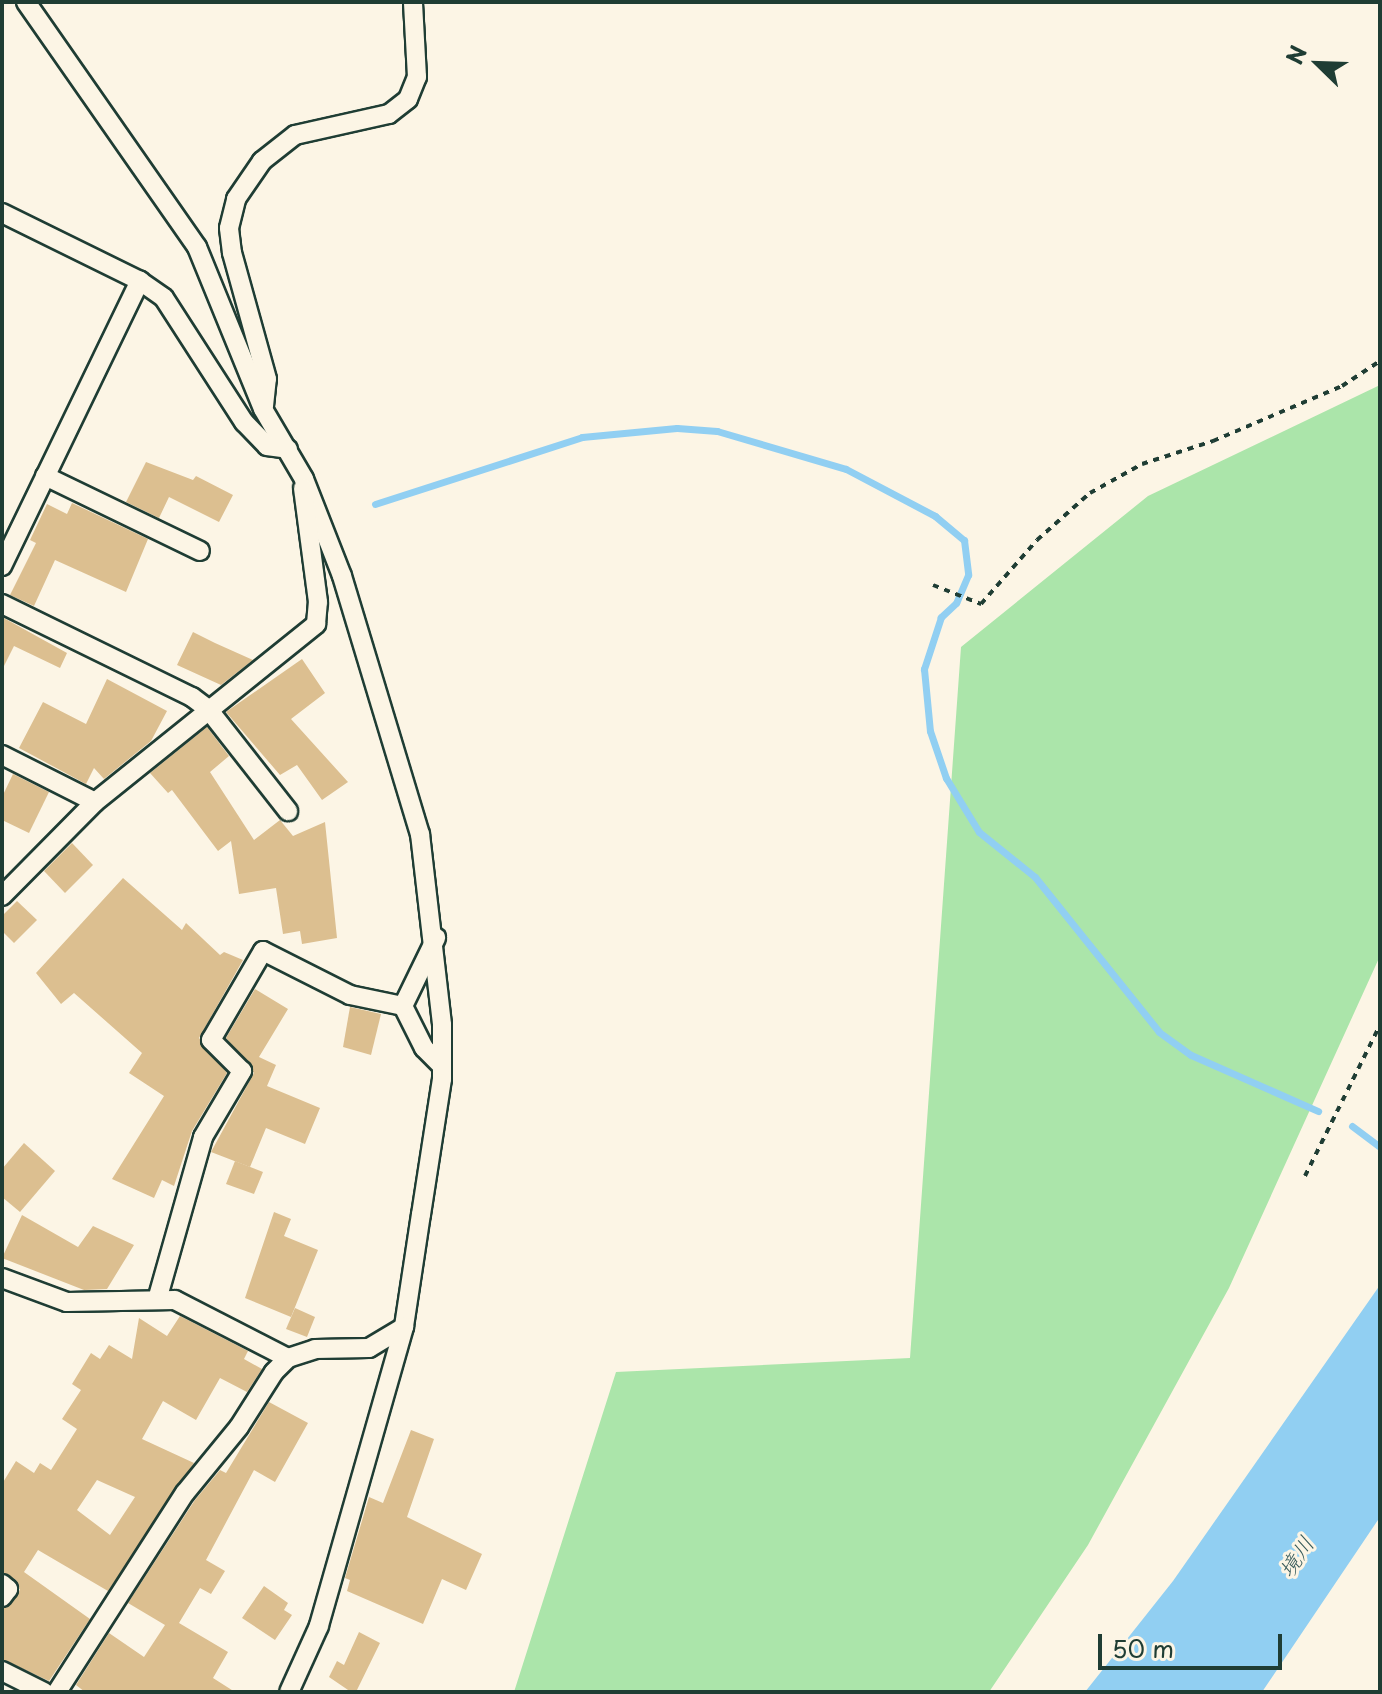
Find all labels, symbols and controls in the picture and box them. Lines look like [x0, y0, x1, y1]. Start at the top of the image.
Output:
north arrow [1278, 24, 1358, 104]
text: N [1277, 40, 1314, 69]
water label: 境川 [1272, 1530, 1318, 1582]
scale bar [1102, 1618, 1286, 1668]
text: 50 m [1112, 1630, 1174, 1666]

